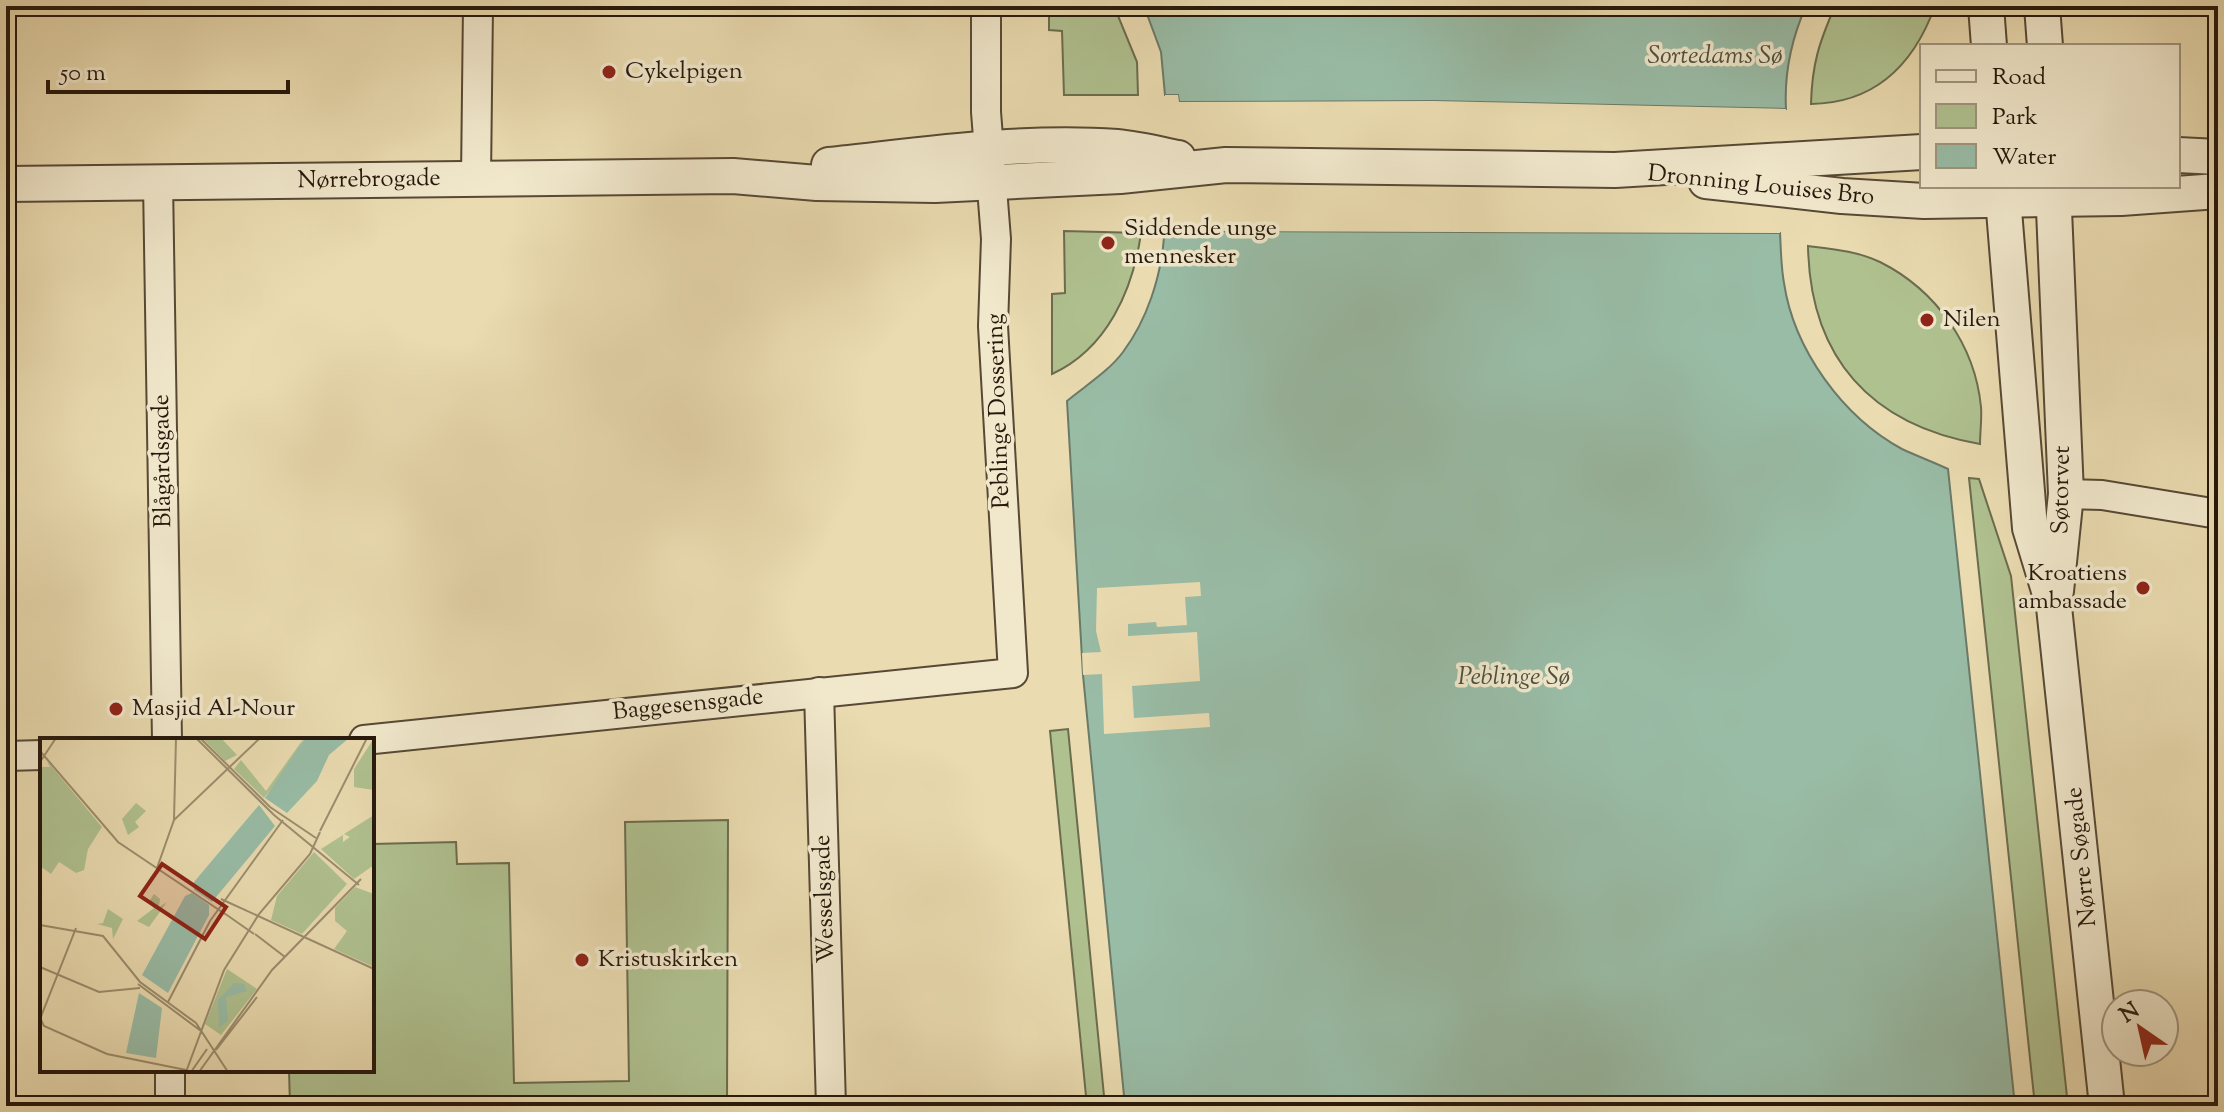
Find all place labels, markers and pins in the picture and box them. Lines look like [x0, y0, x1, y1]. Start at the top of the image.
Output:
place label: Cykelpigen [625, 55, 743, 89]
marker: Cykelpigen [600, 63, 618, 81]
place label: Siddende unge mennesker [1124, 212, 1277, 274]
marker: Siddende unge mennesker [1099, 234, 1117, 252]
place label: Nilen [1943, 303, 2001, 337]
marker: Nilen [1918, 311, 1936, 329]
place label: Kroatiens ambassade [2018, 557, 2127, 619]
marker: Kroatiens ambassade [2134, 579, 2152, 597]
place label: Masjid Al-Nour [132, 692, 295, 726]
marker: Masjid Al-Nour [107, 700, 125, 718]
place label: Kristuskirken [598, 943, 738, 977]
marker: Kristuskirken [573, 951, 591, 969]

